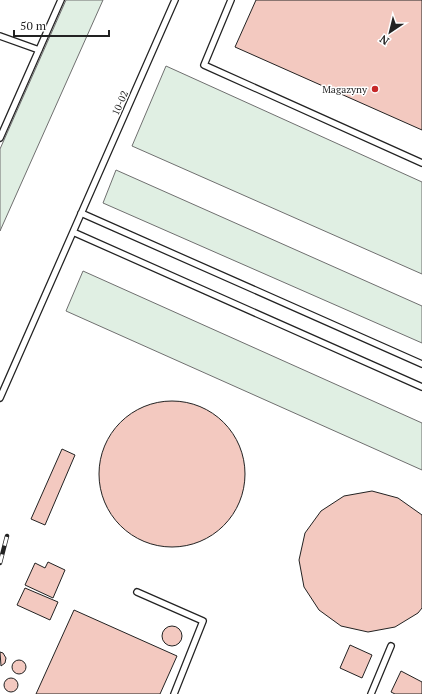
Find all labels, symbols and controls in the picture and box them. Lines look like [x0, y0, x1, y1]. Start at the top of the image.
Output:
scale bar [14, 12, 109, 38]
north arrow [370, 12, 410, 52]
text: 50 m [20, 18, 47, 33]
text: N [376, 32, 392, 48]
place label: Magazyny [322, 83, 368, 96]
marker: Magazyny [370, 84, 380, 94]
street label: 10-02 [109, 89, 131, 117]

